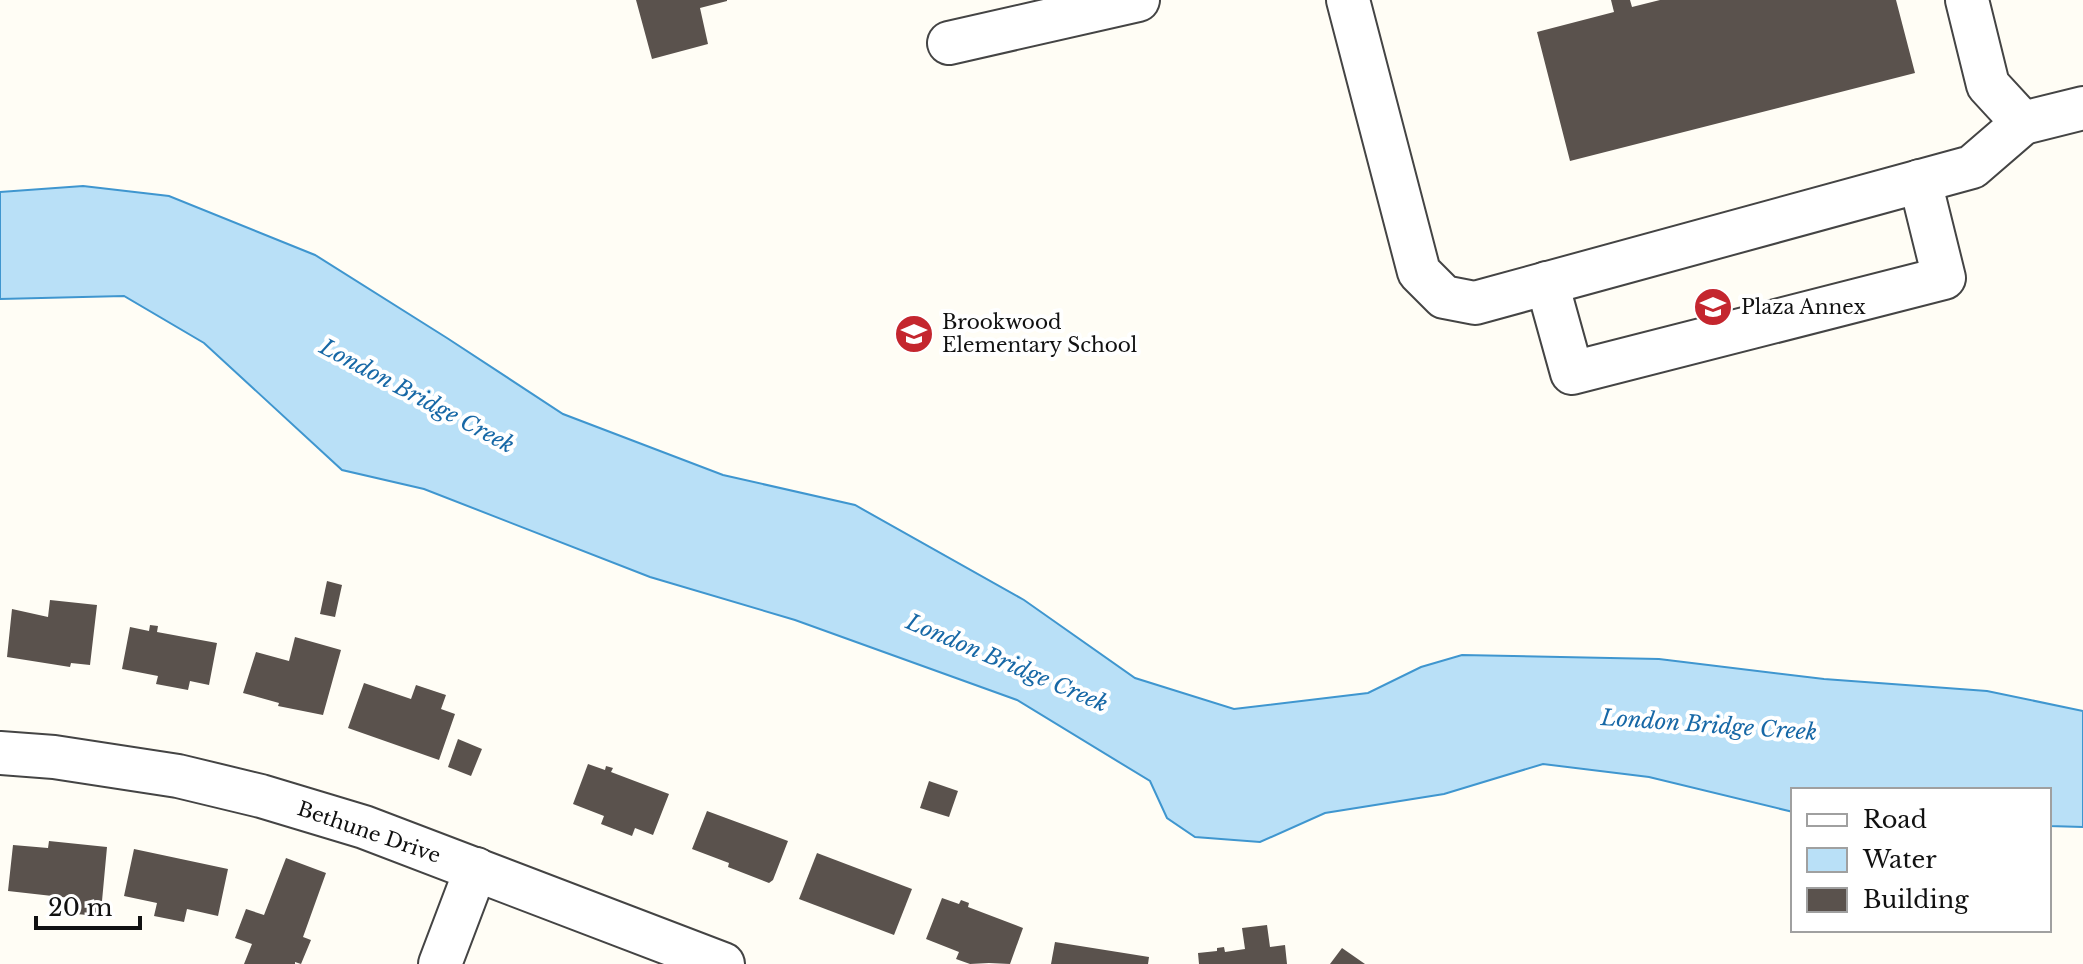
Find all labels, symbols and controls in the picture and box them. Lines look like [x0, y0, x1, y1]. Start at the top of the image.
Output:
school or university icon: Plaza Annex [1692, 286, 1734, 328]
place label: Plaza Annex [1741, 295, 1866, 319]
place label: Brookwood Elementary School [942, 310, 1137, 357]
school or university icon: Brookwood Elementary School [893, 313, 935, 355]
water label: London Bridge Creek [314, 333, 519, 459]
water label: London Bridge Creek [901, 608, 1112, 718]
water label: London Bridge Creek [1599, 704, 1818, 746]
legend [1791, 788, 2051, 932]
street label: Bethune Drive [294, 796, 444, 868]
text: Road [1863, 805, 1927, 834]
text: Water [1862, 845, 1937, 874]
scale bar [36, 880, 140, 930]
text: Building [1863, 885, 1969, 914]
text: 20 m [48, 893, 113, 922]

